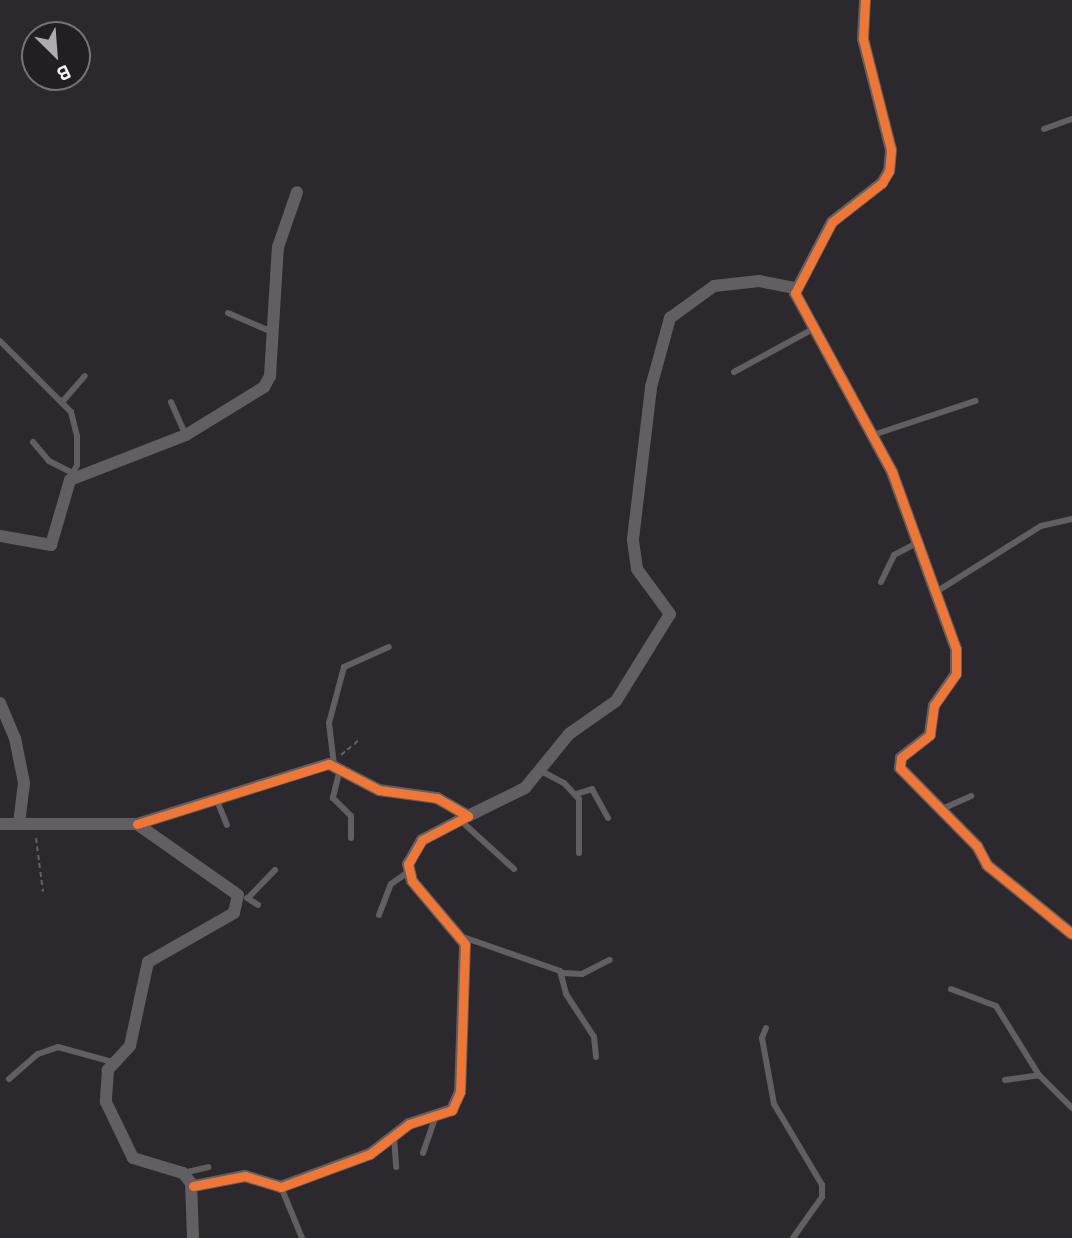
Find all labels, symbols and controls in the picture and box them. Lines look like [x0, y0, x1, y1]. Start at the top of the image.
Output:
north arrow [21, 21, 91, 91]
text: B [53, 60, 75, 87]

